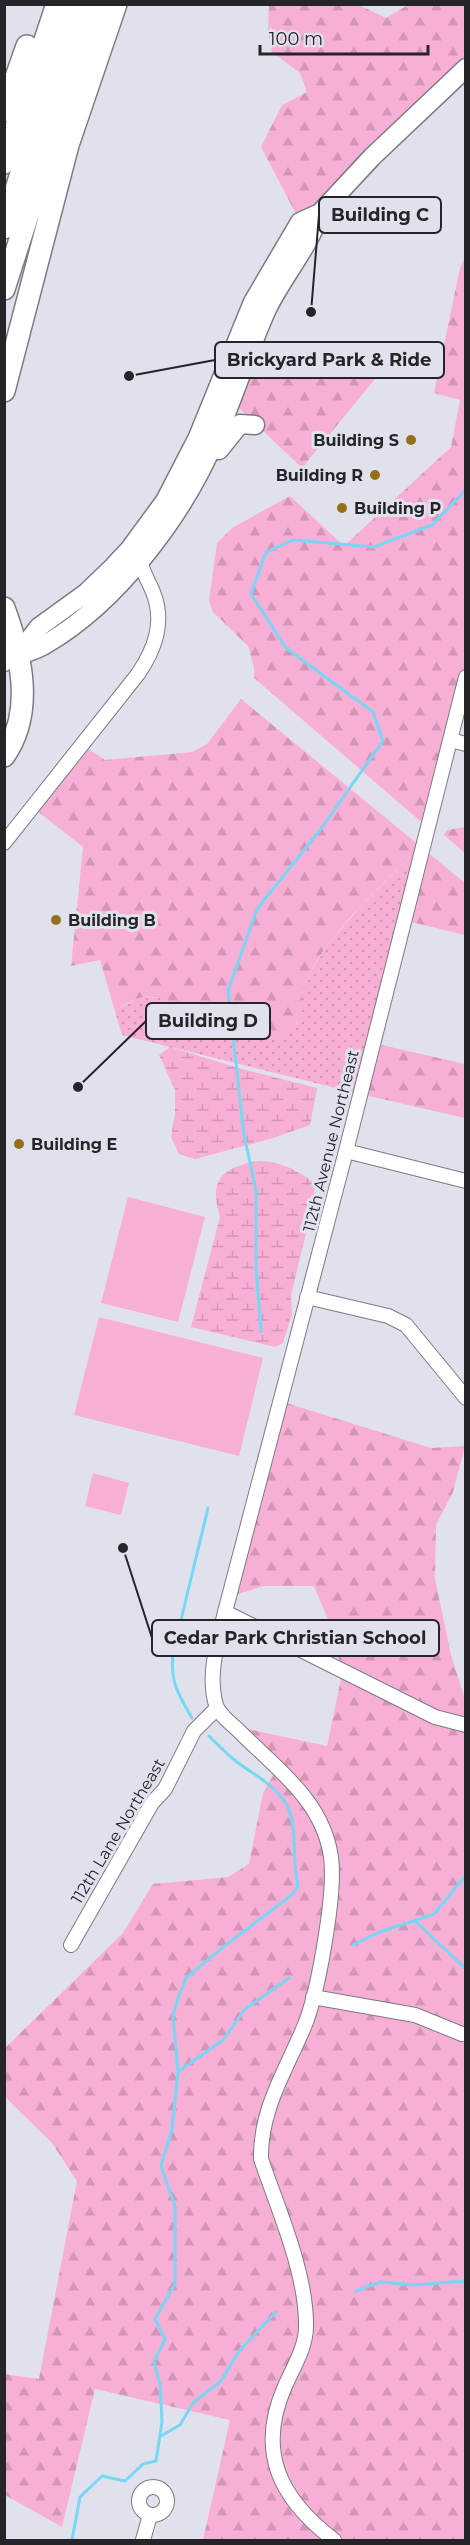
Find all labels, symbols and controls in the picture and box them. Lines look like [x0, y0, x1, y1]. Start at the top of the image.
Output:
scale bar [260, 18, 428, 56]
text: 100 m [269, 28, 323, 50]
callout: Building C [319, 197, 441, 233]
text: Building C [331, 204, 429, 226]
callout: Brickyard Park & Ride [215, 342, 444, 378]
text: Brickyard Park & Ride [227, 349, 431, 371]
place label: Building S [313, 431, 399, 450]
marker: Building S [404, 433, 418, 447]
place label: Building R [276, 466, 363, 485]
marker: Building R [368, 468, 382, 482]
place label: Building P [354, 499, 442, 518]
marker: Building P [335, 501, 349, 515]
place label: Building B [68, 911, 156, 930]
marker: Building B [49, 913, 63, 927]
callout: Building D [146, 1003, 270, 1039]
text: Building D [158, 1010, 258, 1032]
street label: 112th Avenue Northeast [299, 1048, 363, 1234]
place label: Building E [31, 1135, 117, 1154]
marker: Building E [12, 1137, 26, 1151]
callout: Cedar Park Christian School [152, 1620, 439, 1656]
text: Cedar Park Christian School [164, 1627, 426, 1649]
street label: 112th Lane Northeast [67, 1755, 169, 1907]

